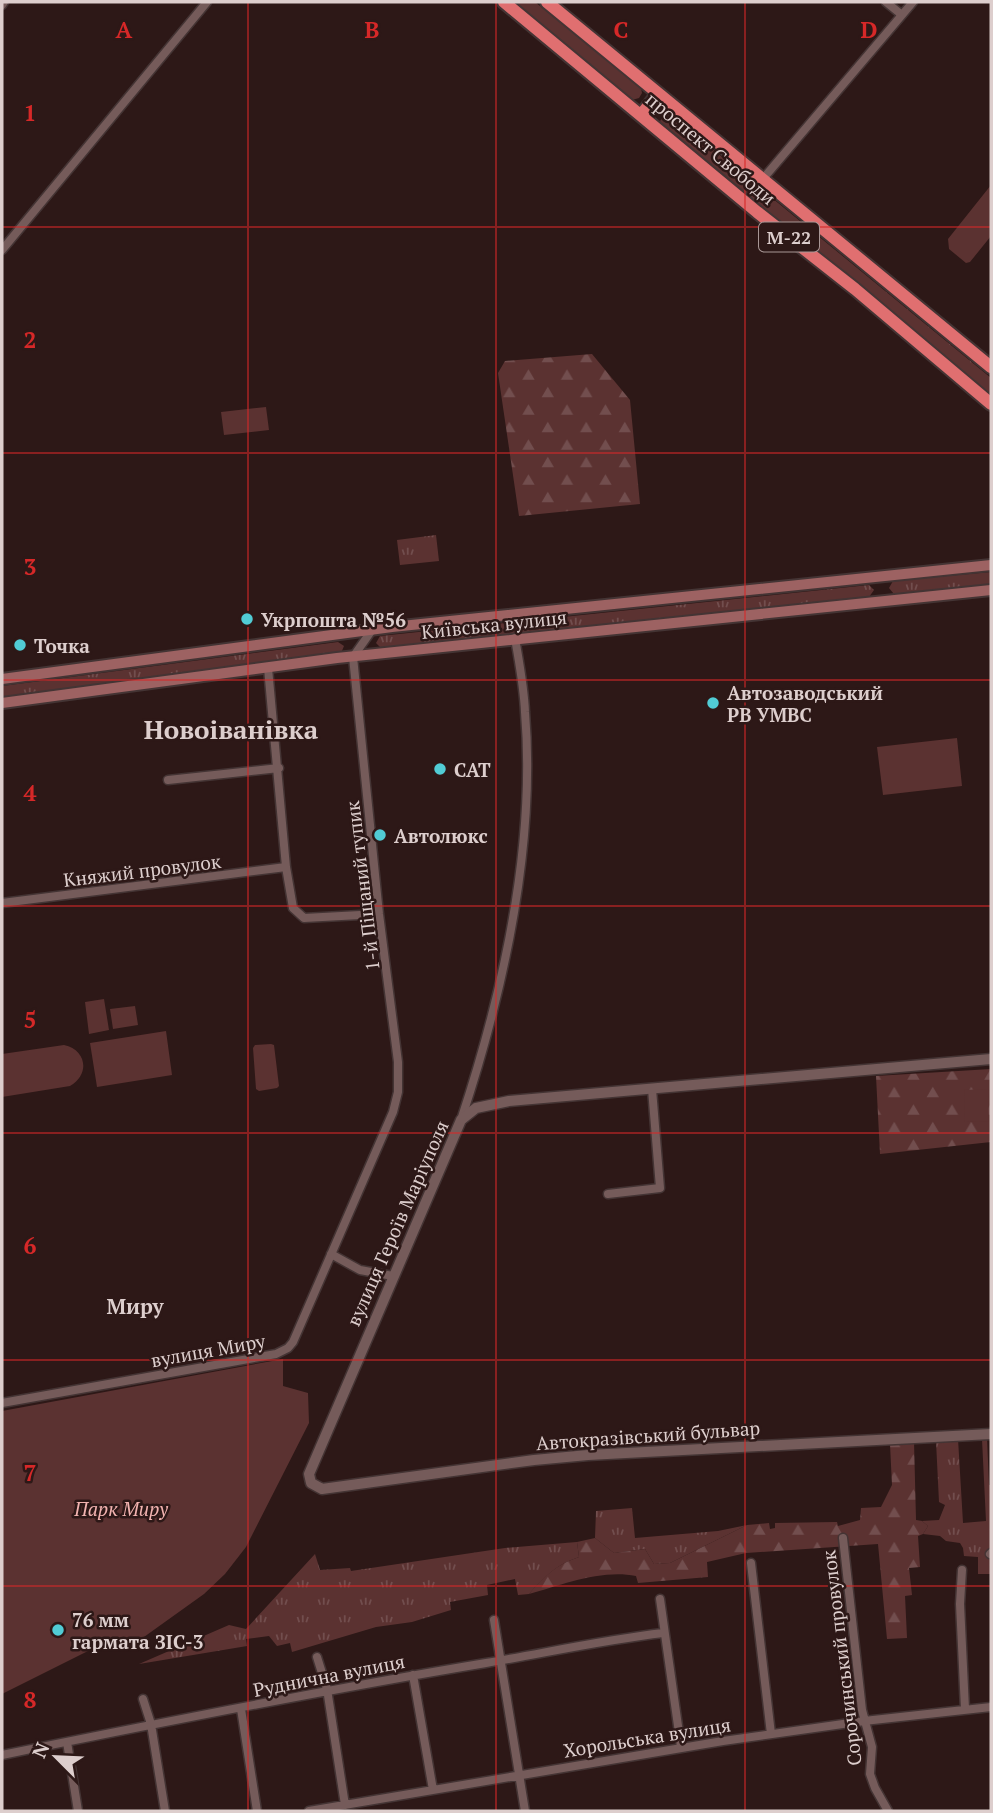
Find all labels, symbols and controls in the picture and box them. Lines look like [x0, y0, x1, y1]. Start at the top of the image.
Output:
text: A [116, 14, 133, 45]
text: B [365, 14, 380, 45]
text: C [614, 14, 629, 45]
text: D [861, 14, 878, 45]
street label: проспект Свободи [641, 86, 781, 210]
text: 1 [24, 97, 37, 128]
road number: М-22 [759, 222, 819, 251]
text: 2 [24, 324, 37, 355]
text: 3 [24, 551, 37, 582]
street label: Київська вулиця [420, 604, 568, 644]
place label: Укрпошта №56 [261, 607, 406, 632]
marker: Укрпошта №56 [239, 611, 255, 627]
place label: Точка [34, 633, 90, 658]
marker: Точка [12, 637, 28, 653]
place label: Автозаводський РВ УМВС [727, 680, 883, 727]
marker: Автозаводський РВ УМВС [705, 695, 721, 711]
district label: Новоіванівка [144, 712, 319, 746]
place label: САТ [454, 757, 491, 782]
marker: САТ [432, 761, 448, 777]
text: 4 [24, 777, 37, 808]
street label: 1-й Піщаний тупик [339, 799, 385, 972]
place label: Автолюкс [394, 823, 488, 848]
marker: Автолюкс [372, 827, 388, 843]
street label: Княжий провулок [62, 848, 223, 892]
text: 5 [24, 1004, 37, 1035]
street label: вулиця Героїв Маріуполя [340, 1116, 454, 1330]
text: 6 [24, 1230, 37, 1261]
district label: Миру [106, 1292, 165, 1320]
street label: вулиця Миру [149, 1328, 268, 1372]
street label: Автокразівський бульвар [535, 1415, 761, 1455]
text: 7 [24, 1457, 37, 1488]
park label: Парк Миру [73, 1496, 169, 1521]
street label: Сорочинський провулок [815, 1548, 867, 1767]
place label: 76 мм гармата ЗІС-3 [72, 1607, 203, 1654]
marker: 76 мм гармата ЗІС-3 [50, 1622, 66, 1638]
street label: Руднична вулиця [251, 1648, 407, 1702]
text: 8 [24, 1684, 37, 1715]
street label: Хорольська вулиця [562, 1711, 732, 1763]
north arrow [21, 1722, 91, 1792]
text: N [26, 1738, 55, 1762]

